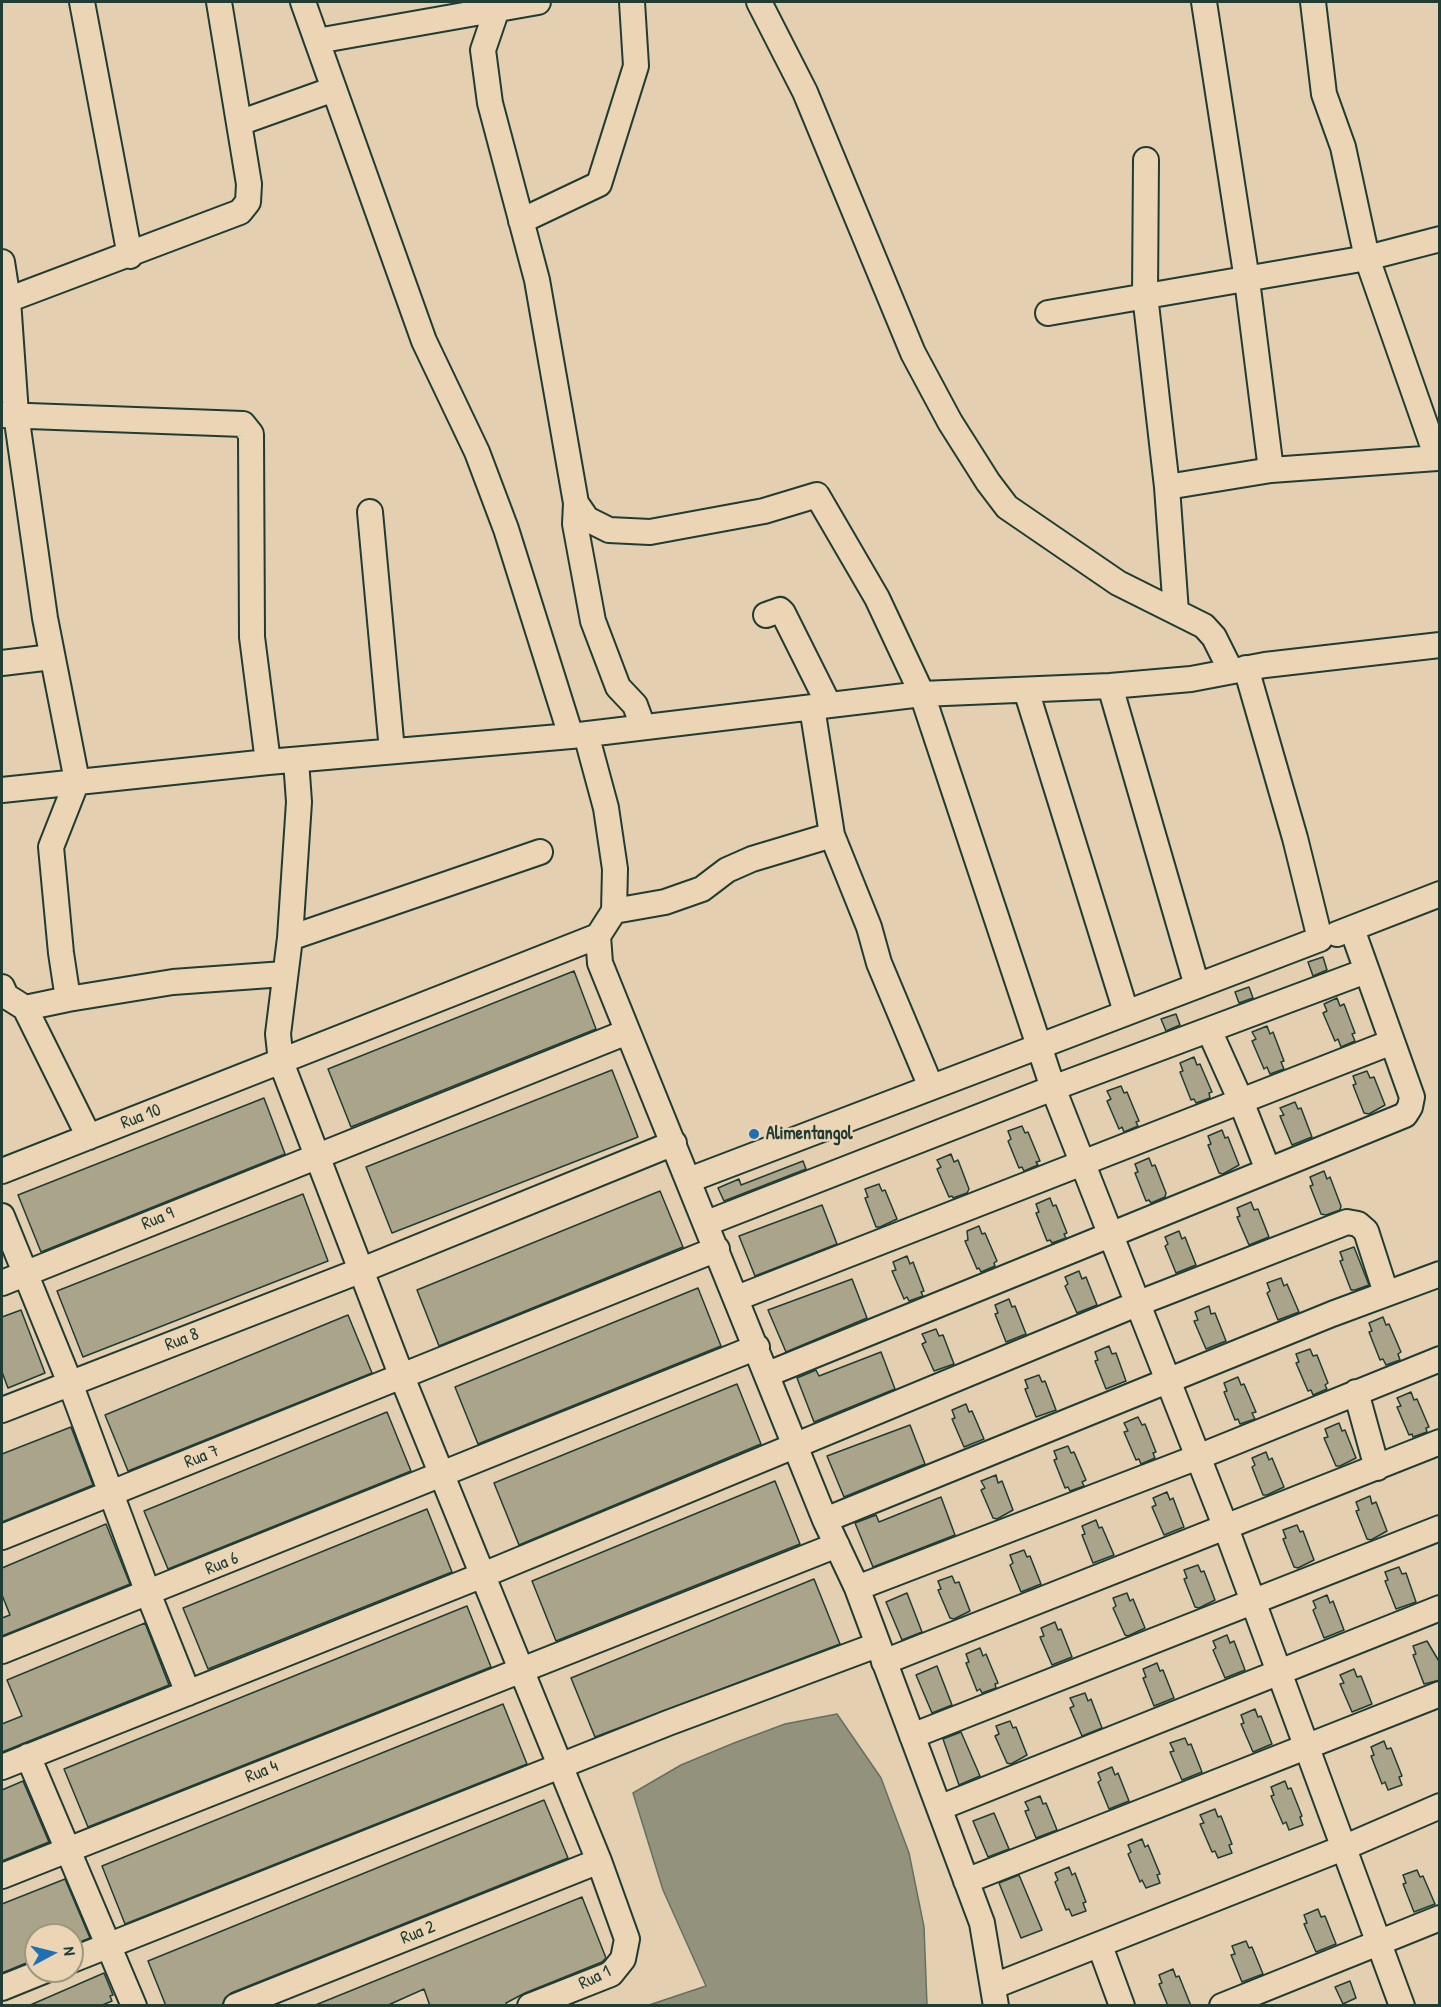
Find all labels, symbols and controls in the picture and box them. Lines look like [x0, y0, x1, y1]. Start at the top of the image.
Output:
street label: Rua 10 [118, 1100, 164, 1134]
place label: Alimentangol [766, 1123, 853, 1145]
marker: Alimentangol [747, 1127, 761, 1141]
street label: Rua 9 [139, 1203, 177, 1235]
street label: Rua 8 [162, 1324, 202, 1356]
street label: Rua 7 [182, 1440, 222, 1474]
street label: Rua 6 [202, 1548, 242, 1580]
street label: Rua 4 [243, 1756, 281, 1788]
street label: Rua 2 [398, 1916, 438, 1950]
north arrow [24, 1923, 84, 1983]
text: N [58, 1945, 81, 1957]
street label: Rua 1 [575, 1961, 615, 1995]

